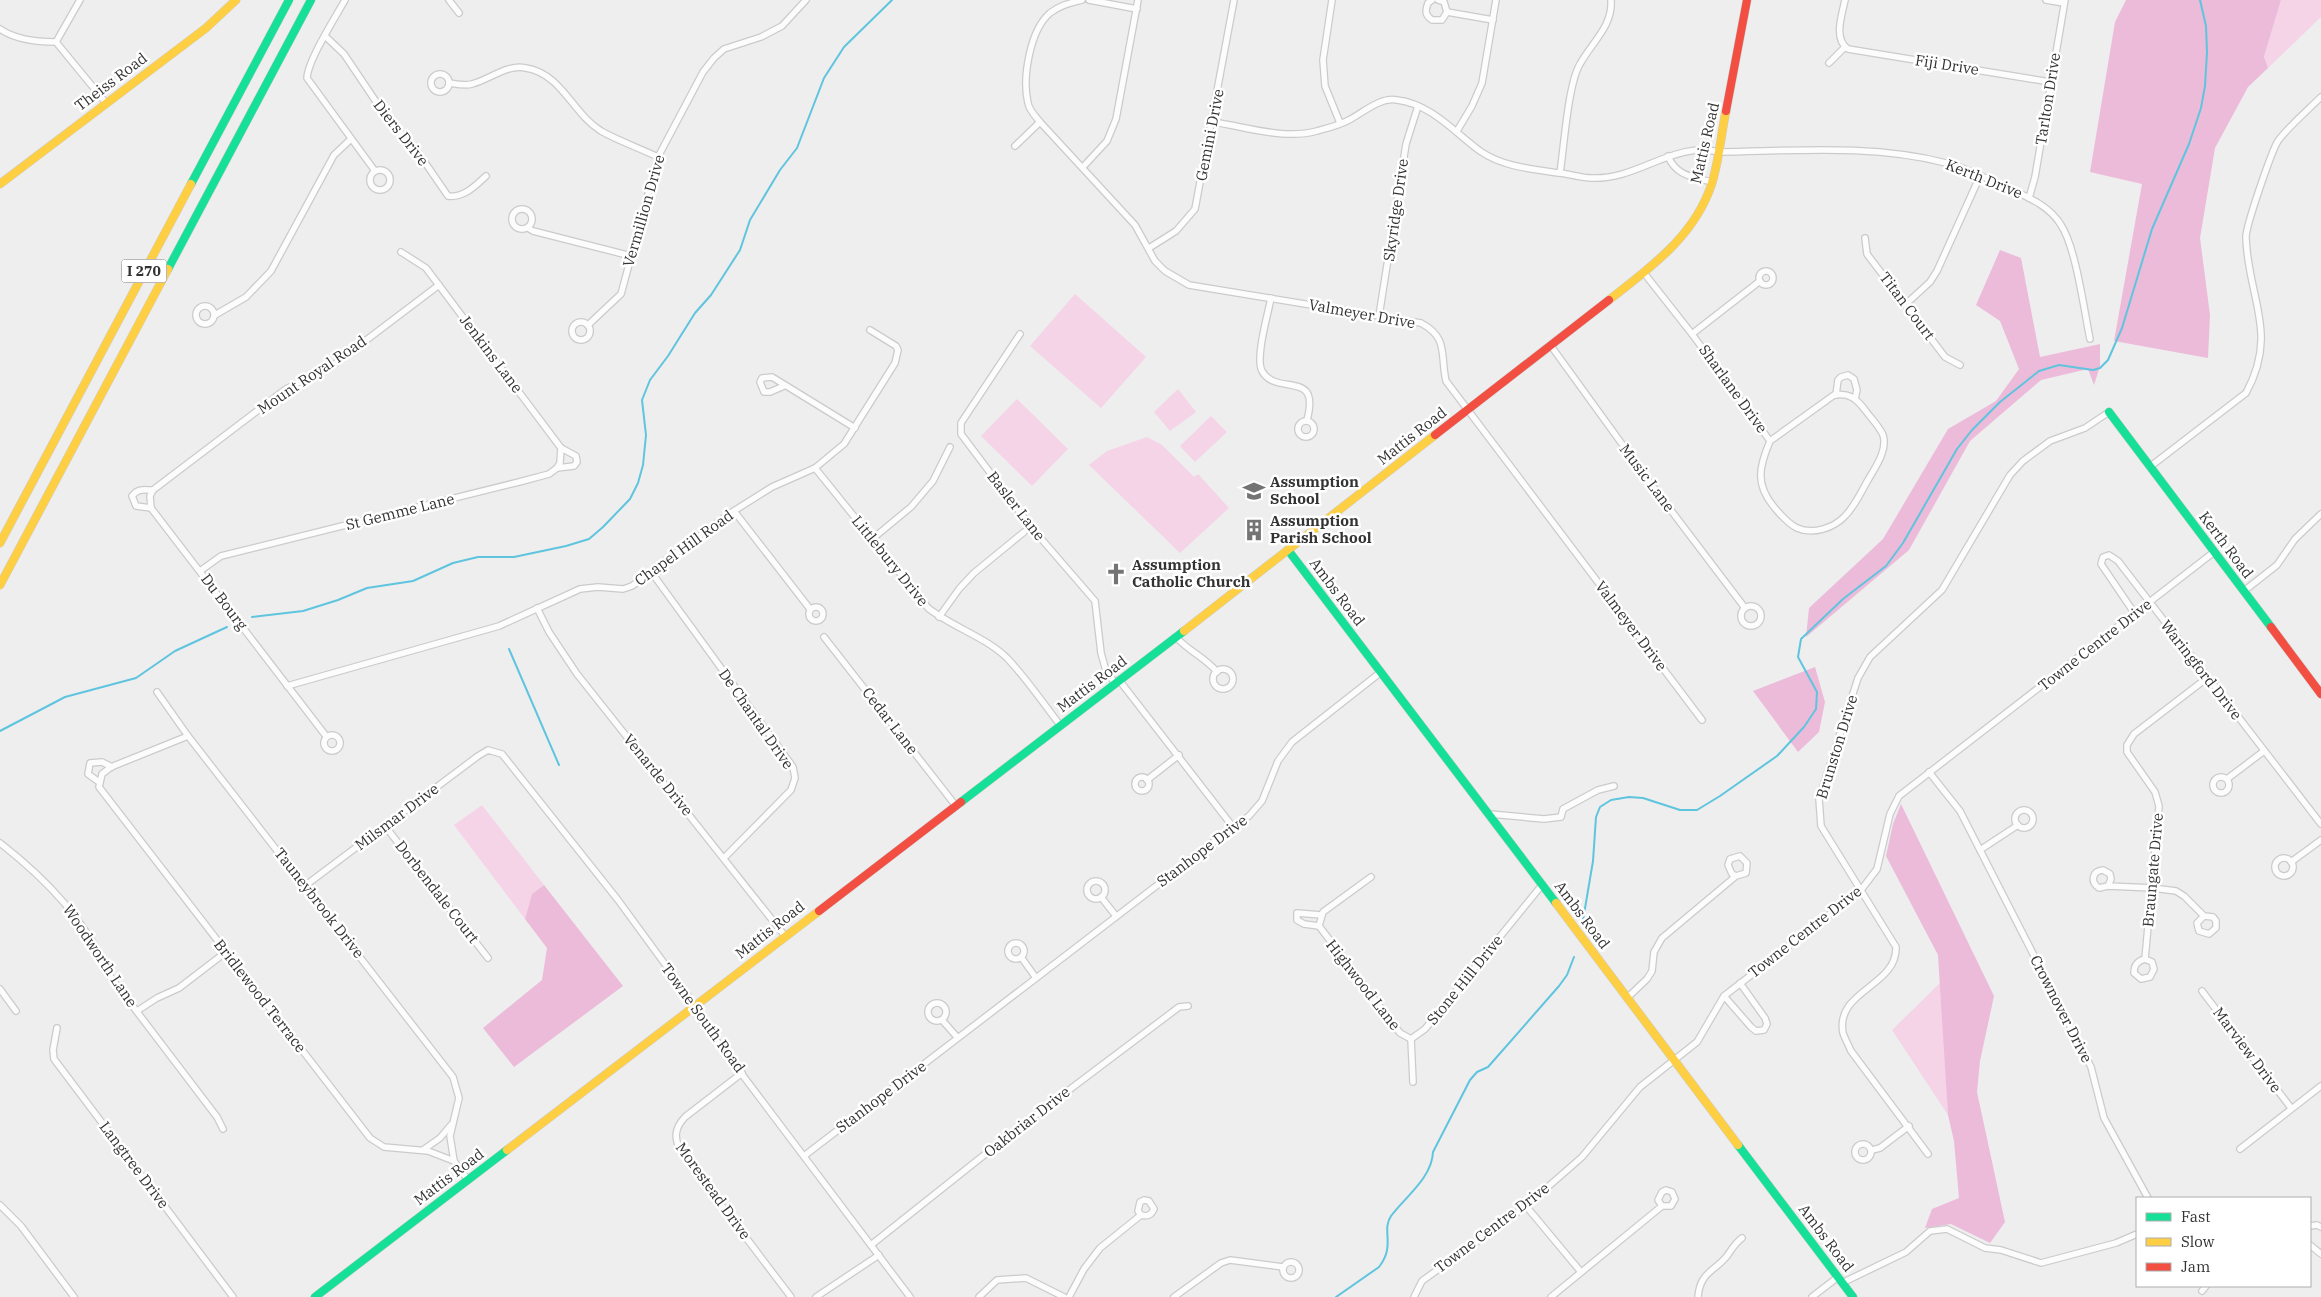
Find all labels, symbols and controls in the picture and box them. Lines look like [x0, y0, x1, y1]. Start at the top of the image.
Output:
street label: Theiss Road [71, 48, 151, 115]
street label: Fiji Drive [1914, 50, 1980, 79]
street label: Tarlton Drive [2031, 51, 2064, 146]
street label: Gemini Drive [1191, 87, 1228, 183]
street label: Diers Drive [370, 96, 433, 170]
street label: Mattis Road [1686, 100, 1723, 185]
street label: Vermillion Drive [618, 153, 669, 269]
street label: Kerth Drive [1943, 155, 2025, 203]
street label: Skyridge Drive [1379, 157, 1412, 263]
road number: I 270 [122, 260, 166, 282]
street label: Titan Court [1876, 268, 1939, 344]
street label: Valmeyer Drive [1307, 295, 1417, 332]
street label: Jenkins Lane [456, 311, 527, 397]
street label: Mount Royal Road [254, 331, 370, 418]
street label: Sharlane Drive [1695, 341, 1772, 437]
street label: Mattis Road [1373, 403, 1450, 469]
street label: Music Lane [1616, 440, 1679, 516]
street label: Basler Lane [983, 467, 1049, 544]
place label: Assumption School [1270, 472, 1359, 508]
school or university icon: Assumption School [1241, 478, 1267, 504]
street label: St Gemme Lane [344, 489, 456, 534]
street label: Chapel Hill Road [631, 505, 737, 590]
street label: Kerth Road [2195, 507, 2258, 582]
street label: Littlebury Drive [848, 511, 933, 610]
place label: Assumption Parish School [1270, 511, 1372, 547]
building icon: Assumption Parish School [1241, 517, 1267, 543]
street label: Ambs Road [1306, 554, 1369, 629]
place label: Assumption Catholic Church [1132, 555, 1251, 591]
church icon: Assumption Catholic Church [1103, 561, 1129, 587]
street label: Du Bourg [197, 570, 252, 634]
street label: Valmeyer Drive [1591, 577, 1671, 674]
street label: Towne Centre Drive [2034, 594, 2155, 695]
street label: Waringford Drive [2156, 616, 2246, 723]
street label: Mattis Road [1053, 651, 1131, 716]
street label: De Chantal Drive [715, 665, 798, 773]
street label: Cedar Lane [858, 683, 922, 758]
street label: Brunston Drive [1812, 693, 1861, 801]
street label: Venarde Drive [620, 730, 697, 820]
street label: Milsmar Drive [351, 779, 442, 854]
street label: Stanhope Drive [1153, 810, 1251, 891]
street label: Braungate Drive [2138, 812, 2167, 928]
street label: Dorbendale Court [391, 837, 483, 947]
street label: Tauneybrook Drive [270, 844, 368, 962]
street label: Ambs Road [1551, 877, 1614, 952]
street label: Towne Centre Drive [1744, 881, 1865, 982]
street label: Mattis Road [731, 897, 808, 963]
street label: Woodworth Lane [59, 901, 142, 1011]
street label: Stone Hill Drive [1422, 931, 1507, 1029]
street label: Bridlewood Terrace [210, 935, 311, 1056]
street label: Highwood Lane [1322, 936, 1405, 1034]
street label: Crownover Drive [2026, 952, 2097, 1066]
street label: Towne South Road [657, 959, 750, 1076]
street label: Marview Drive [2209, 1003, 2286, 1096]
street label: Stanhope Drive [832, 1056, 930, 1137]
street label: Oakbriar Drive [980, 1082, 1074, 1161]
street label: Langtree Drive [95, 1117, 173, 1212]
street label: Morestead Drive [672, 1138, 755, 1243]
street label: Mattis Road [410, 1144, 488, 1209]
street label: Towne Centre Drive [1431, 1178, 1553, 1277]
legend [2136, 1197, 2311, 1287]
street label: Ambs Road [1795, 1200, 1858, 1275]
text: Fast [2181, 1207, 2211, 1226]
text: Slow [2181, 1232, 2215, 1251]
text: Jam [2181, 1257, 2210, 1276]

